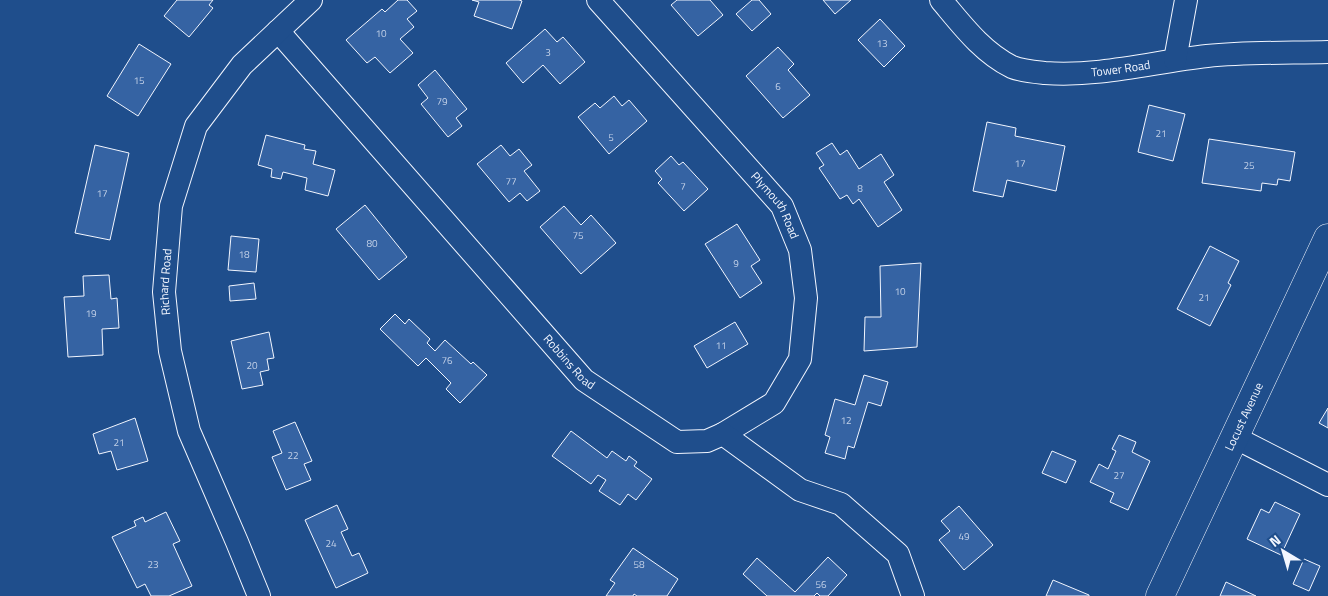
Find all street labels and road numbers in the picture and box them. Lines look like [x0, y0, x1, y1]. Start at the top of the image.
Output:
street label: Tower Road [1090, 55, 1152, 81]
street label: Plymouth Road [747, 167, 804, 242]
street label: Richard Road [154, 248, 177, 316]
street label: Robbins Road [539, 330, 599, 394]
street label: Locust Avenue [1219, 379, 1268, 454]

